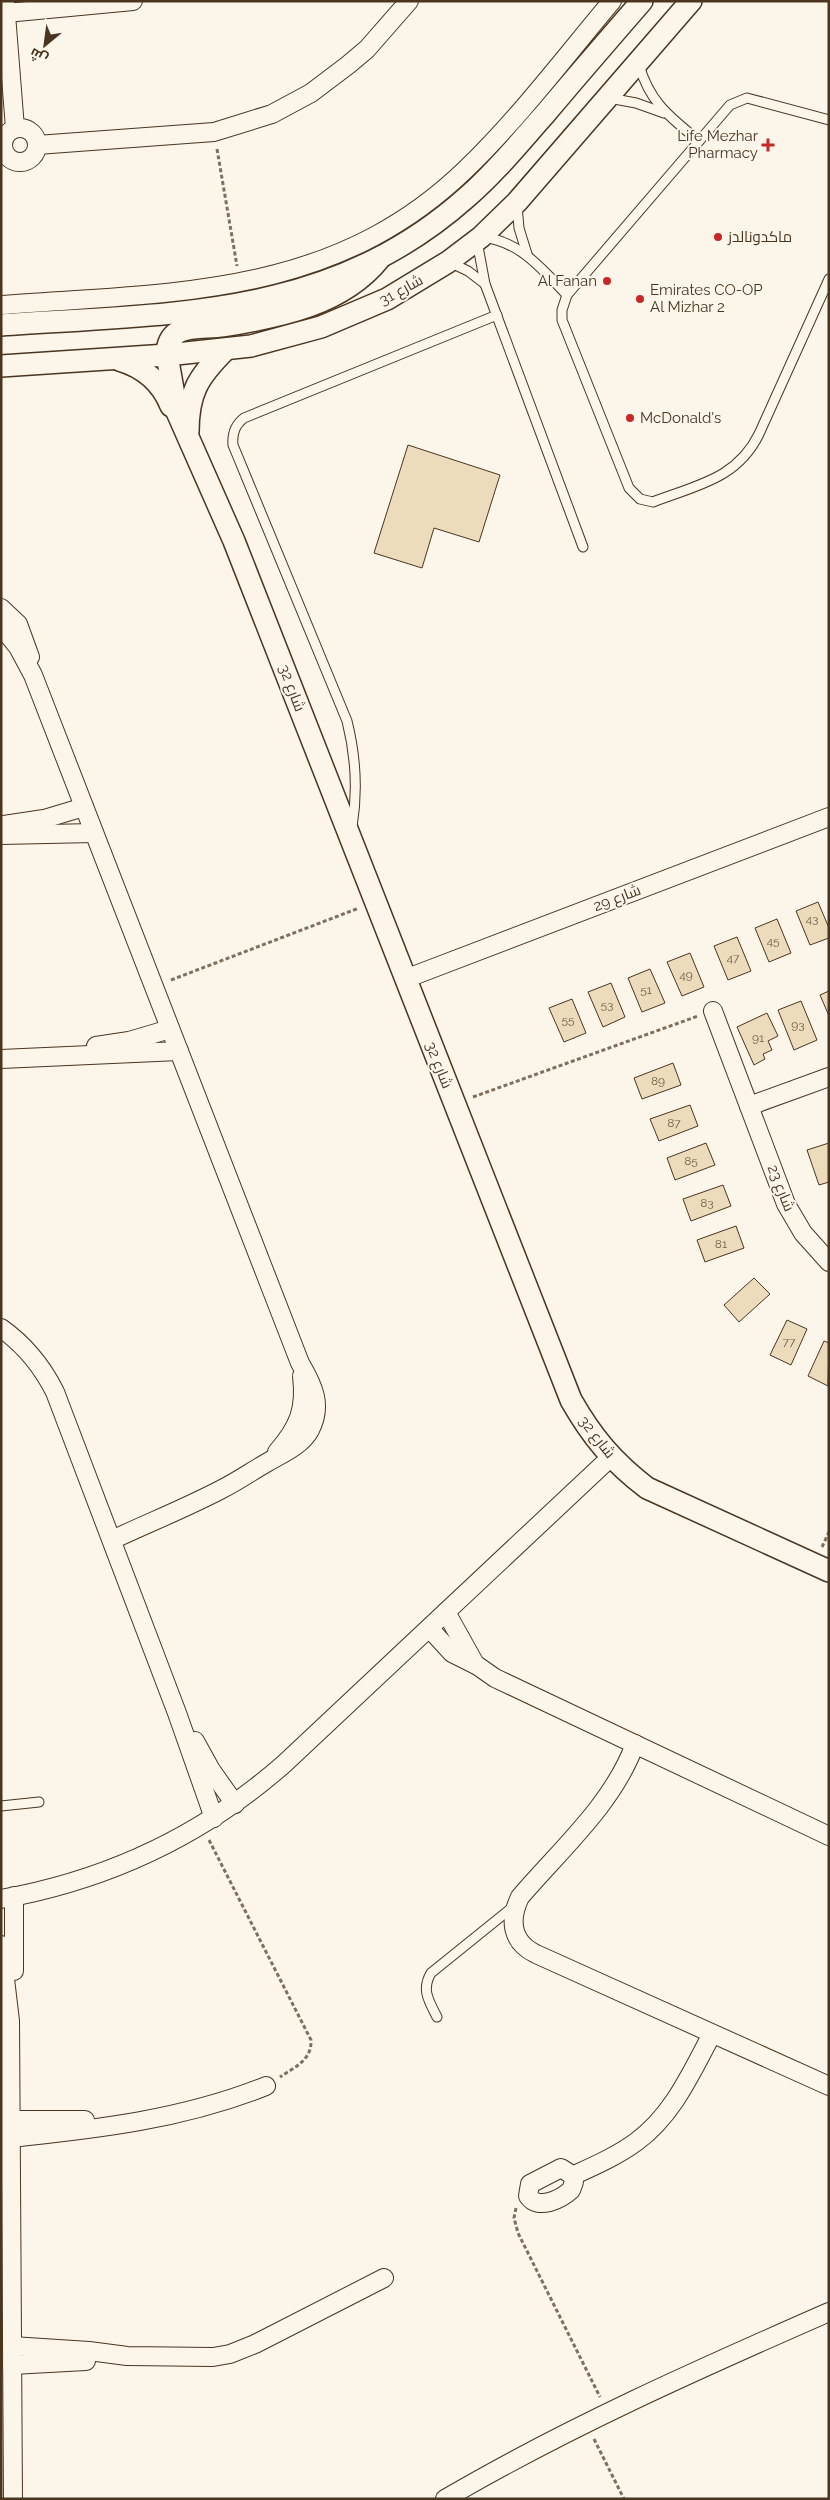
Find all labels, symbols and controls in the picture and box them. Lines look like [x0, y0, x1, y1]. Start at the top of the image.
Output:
north arrow [20, 20, 70, 70]
text: ش [27, 44, 51, 68]
place label: Life Mezhar Pharmacy [677, 127, 759, 162]
marker: Life Mezhar Pharmacy [762, 139, 774, 151]
place label: ماكدونالدز [727, 228, 792, 246]
marker: ماكدونالدز [712, 231, 724, 243]
street label: شارع 31 [376, 271, 427, 311]
place label: Al Fanan [538, 272, 597, 290]
marker: Al Fanan [601, 275, 613, 287]
place label: Emirates CO-OP Al Mizhar 2 [650, 281, 763, 316]
marker: Emirates CO-OP Al Mizhar 2 [634, 293, 646, 305]
place label: McDonald's [640, 409, 721, 427]
marker: McDonald's [624, 412, 636, 424]
street label: شارع 32 [273, 662, 309, 715]
street label: شارع 29 [591, 881, 644, 917]
house number: 43 [806, 912, 818, 926]
house number: 45 [766, 934, 780, 948]
house number: 47 [727, 951, 740, 965]
house number: 49 [679, 968, 693, 982]
house number: 51 [640, 983, 652, 997]
house number: 53 [601, 998, 613, 1012]
house number: 55 [561, 1013, 575, 1027]
house number: 93 [791, 1018, 805, 1032]
house number: 91 [752, 1031, 764, 1045]
street label: شارع 32 [420, 1039, 456, 1092]
house number: 89 [651, 1074, 665, 1088]
house number: 87 [667, 1116, 681, 1130]
house number: 85 [684, 1154, 698, 1168]
street label: شارع 23 [762, 1162, 798, 1215]
house number: 83 [700, 1196, 714, 1210]
house number: 81 [715, 1237, 727, 1251]
house number: 77 [783, 1335, 796, 1349]
street label: شارع 32 [573, 1412, 619, 1463]

